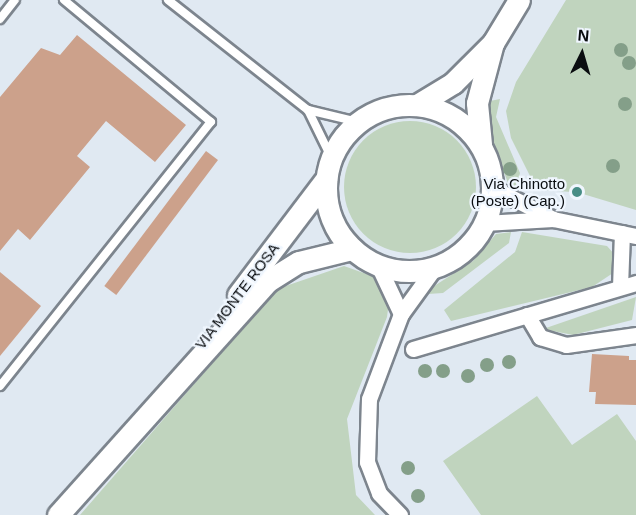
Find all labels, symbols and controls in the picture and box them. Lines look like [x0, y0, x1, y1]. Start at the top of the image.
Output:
north arrow [552, 24, 612, 84]
text: N [577, 27, 590, 45]
place label: Via Chinotto (Poste) (Cap.) [471, 174, 565, 209]
marker: Via Chinotto (Poste) (Cap.) [570, 185, 584, 199]
street label: VIA MONTE ROSA [191, 239, 283, 353]

